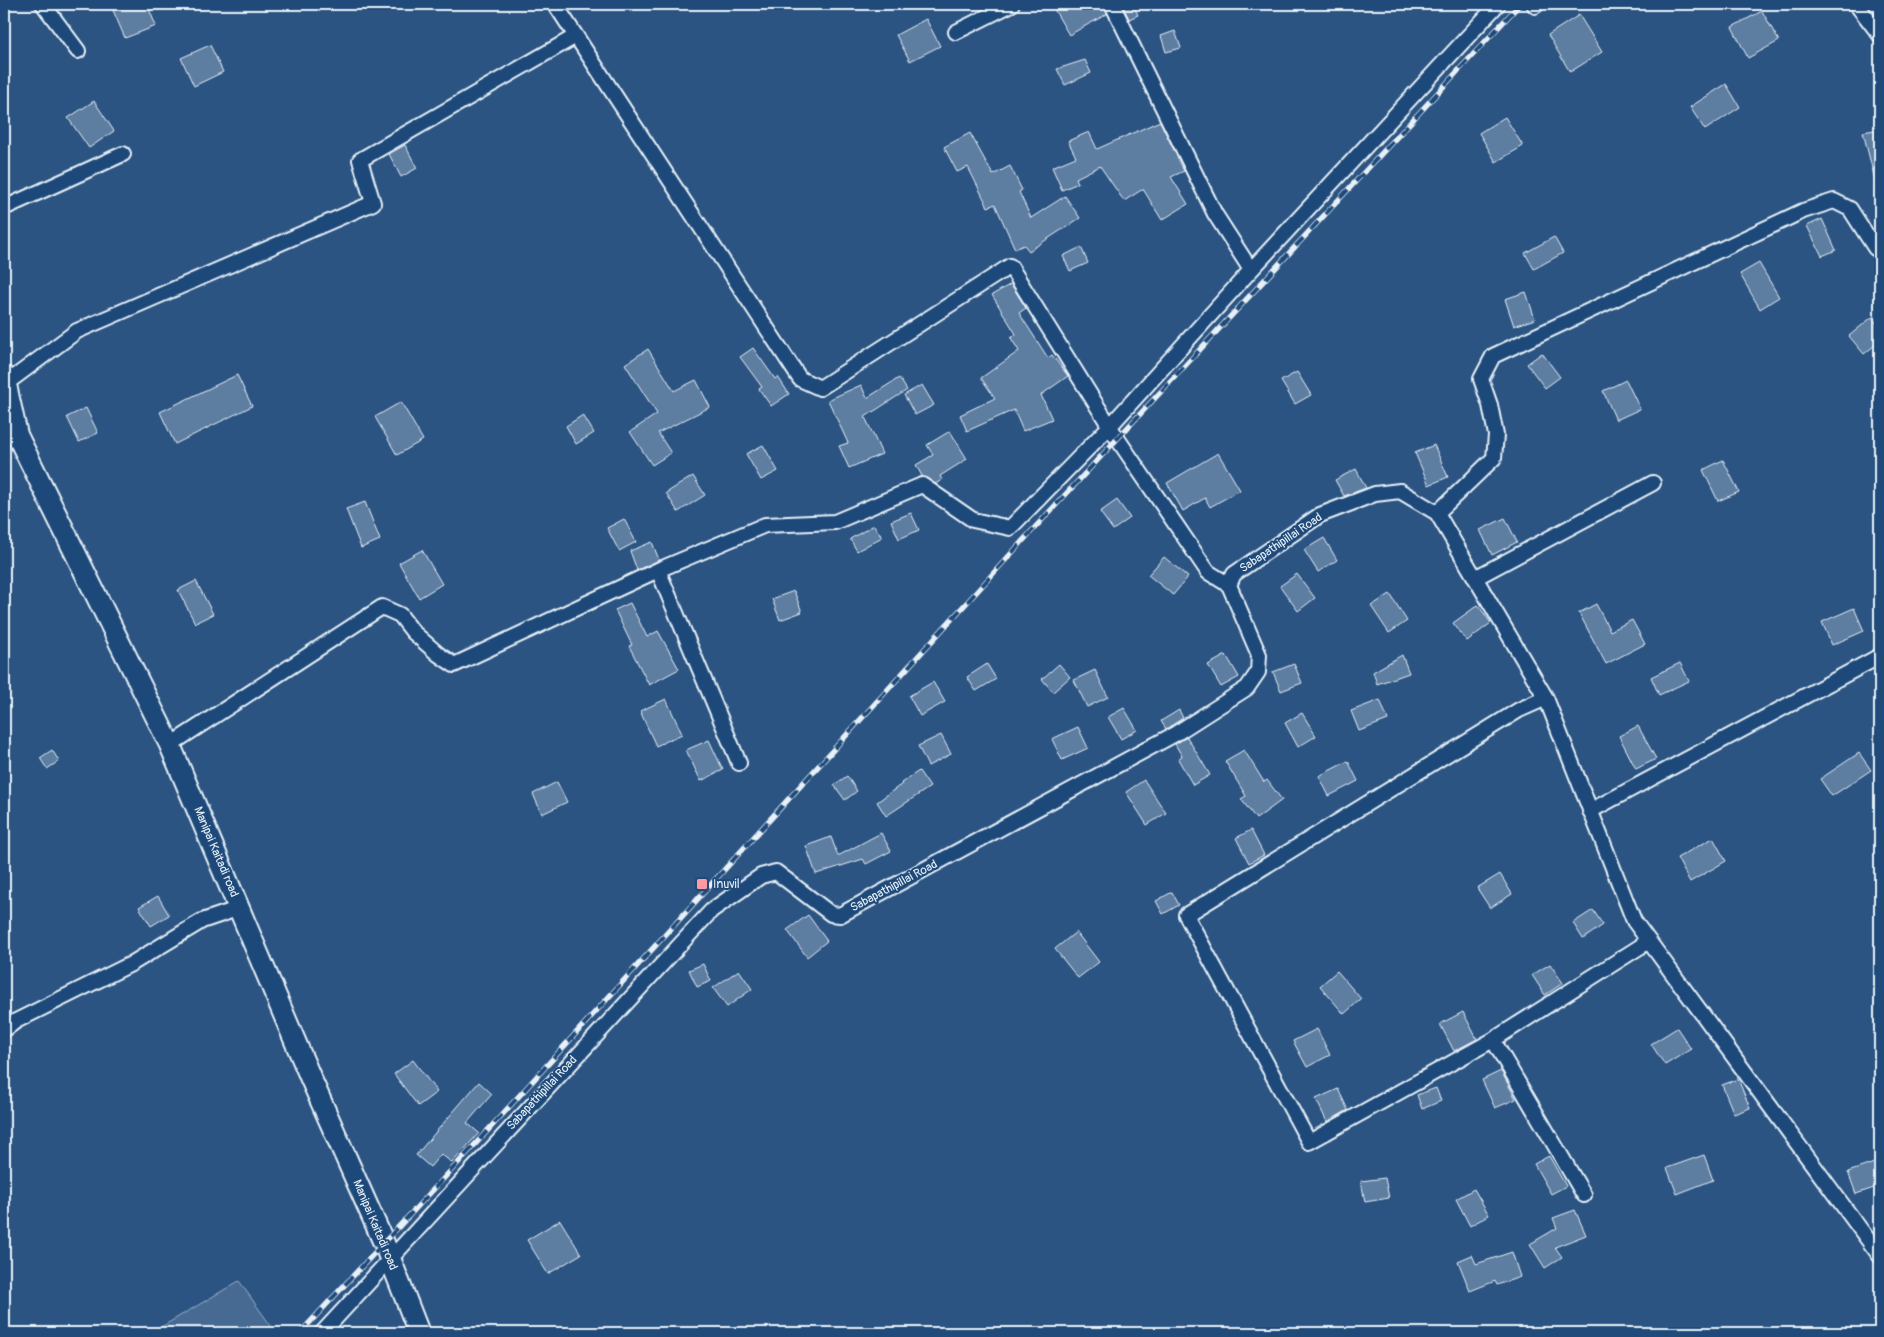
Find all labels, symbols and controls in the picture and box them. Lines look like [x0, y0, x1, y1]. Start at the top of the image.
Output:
street label: Sabapathipillai Road [1237, 510, 1325, 576]
street label: Manipai Kaitadi road [190, 805, 242, 900]
street label: Sabapathipillai Road [848, 857, 940, 915]
marker: Inuvil [695, 877, 709, 891]
place label: Inuvil [713, 877, 740, 892]
street label: Sabapathipillai Road [504, 1053, 580, 1133]
street label: Manipai Kaitadi road [349, 1178, 401, 1273]

